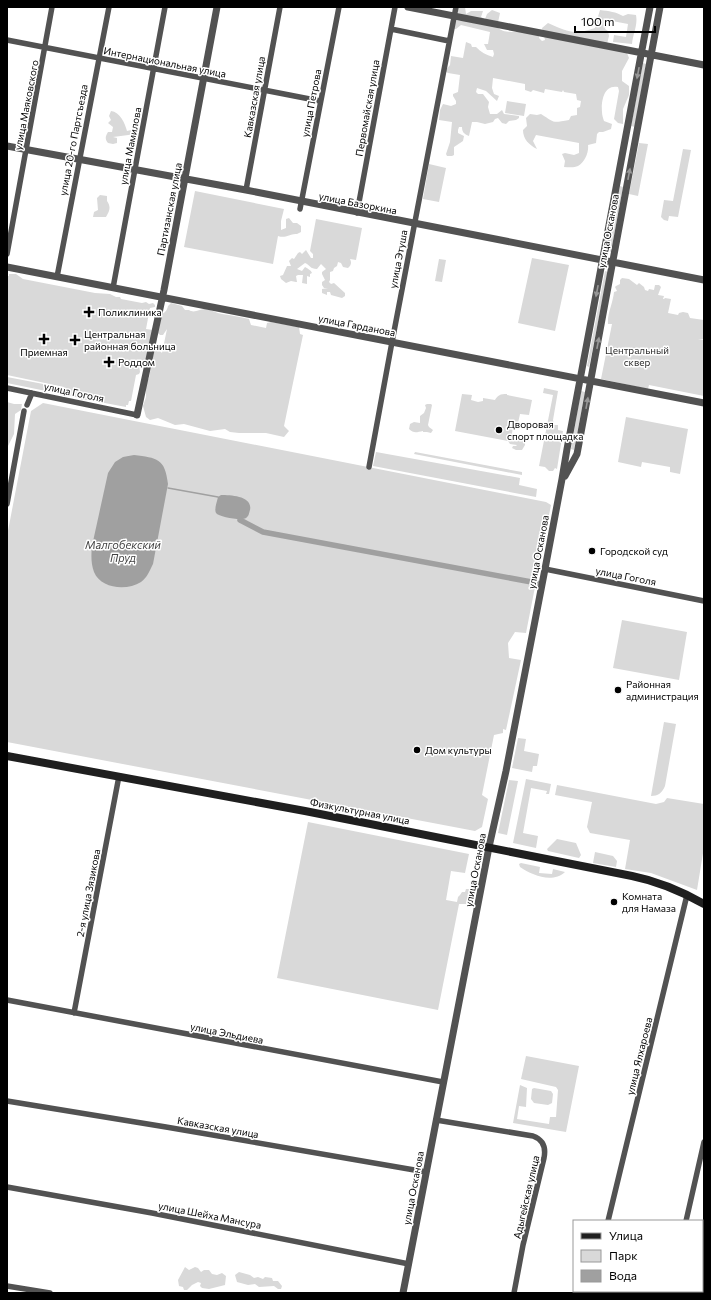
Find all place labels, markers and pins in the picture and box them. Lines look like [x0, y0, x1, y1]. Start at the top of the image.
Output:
marker: Поликлиника [83, 306, 95, 318]
place label: Поликлиника [98, 306, 162, 318]
place label: Центральная районная больница [84, 328, 176, 352]
marker: Приемная [38, 333, 50, 345]
marker: Центральная районная больница [69, 334, 81, 346]
place label: Приемная [20, 346, 68, 358]
marker: Роддом [103, 356, 115, 368]
place label: Роддом [118, 356, 155, 368]
place label: Дворовая спорт площадка [507, 418, 584, 442]
marker: Дворовая спорт площадка [494, 425, 504, 435]
place label: Городской суд [600, 545, 668, 557]
marker: Городской суд [587, 546, 597, 556]
place label: Районная администрация [626, 678, 699, 702]
marker: Районная администрация [613, 685, 623, 695]
place label: Дом культуры [425, 744, 492, 756]
marker: Дом культуры [412, 745, 422, 755]
place label: Комната для Намаза [622, 890, 676, 914]
marker: Комната для Намаза [609, 897, 619, 907]

